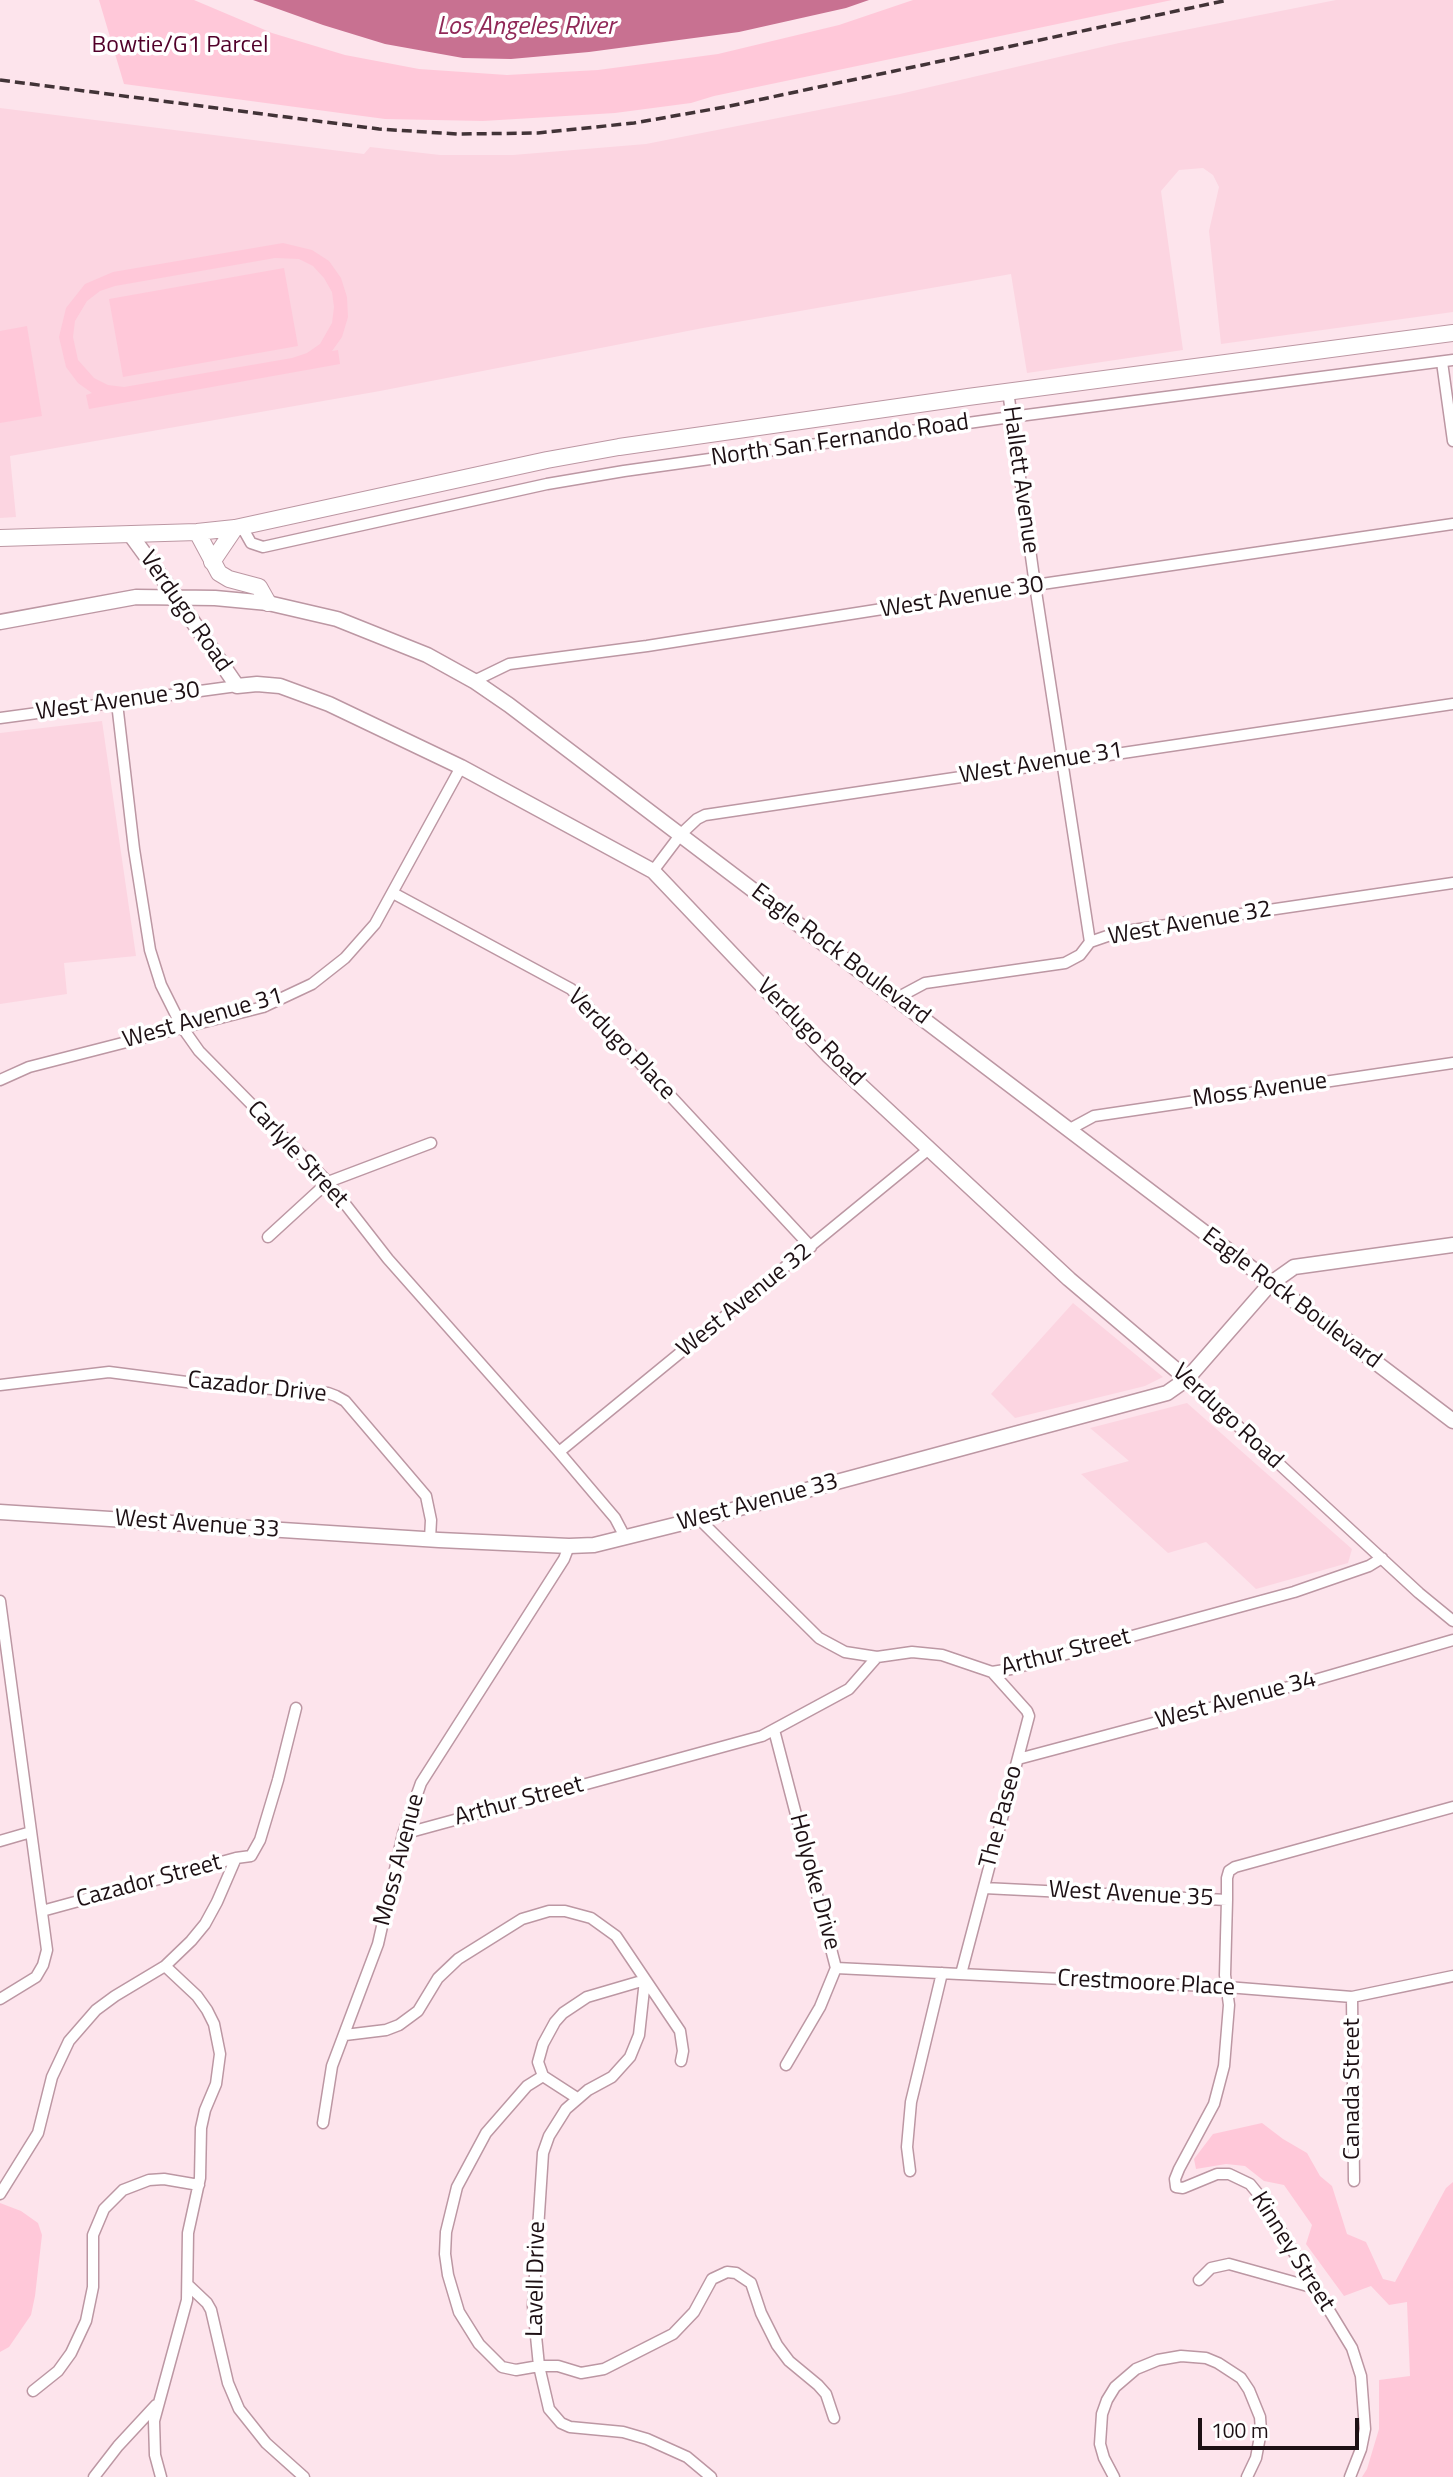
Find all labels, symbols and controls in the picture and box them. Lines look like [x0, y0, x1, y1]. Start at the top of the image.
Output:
water label: Los Angeles River [437, 12, 615, 44]
park label: Bowtie/G1 Parcel [92, 32, 268, 60]
street label: Hallett Avenue [995, 404, 1045, 556]
street label: North San Fernando Road [709, 409, 971, 473]
street label: Verdugo Road [133, 546, 237, 678]
street label: West Avenue 30 [878, 571, 1046, 625]
street label: West Avenue 30 [34, 676, 202, 728]
street label: West Avenue 31 [957, 737, 1125, 791]
street label: Eagle Rock Boulevard [745, 878, 935, 1032]
street label: West Avenue 32 [1106, 895, 1274, 953]
street label: Verdugo Road [750, 973, 870, 1093]
street label: West Avenue 31 [120, 982, 286, 1056]
street label: Verdugo Place [561, 983, 681, 1107]
street label: Moss Avenue [1191, 1067, 1329, 1115]
street label: Carlyle Street [240, 1096, 354, 1214]
street label: Eagle Rock Boulevard [1196, 1222, 1386, 1376]
street label: West Avenue 32 [672, 1238, 818, 1364]
street label: Verdugo Road [1166, 1358, 1288, 1476]
street label: Cazador Drive [186, 1366, 328, 1410]
street label: West Avenue 33 [675, 1468, 841, 1538]
street label: West Avenue 33 [114, 1505, 280, 1545]
street label: Arthur Street [998, 1623, 1134, 1683]
street label: West Avenue 34 [1153, 1666, 1319, 1736]
street label: The Paseo [975, 1763, 1029, 1871]
street label: Arthur Street [451, 1771, 587, 1833]
street label: Moss Avenue [369, 1791, 431, 1929]
street label: Holyoke Drive [782, 1811, 846, 1953]
street label: Cazador Street [73, 1849, 225, 1915]
street label: West Avenue 35 [1048, 1876, 1214, 1914]
street label: Crestmoore Place [1056, 1965, 1236, 2003]
street label: Canada Street [1339, 2018, 1367, 2160]
street label: Kinney Street [1244, 2187, 1340, 2317]
street label: Lavell Drive [522, 2221, 552, 2337]
scale bar [1201, 2404, 1362, 2448]
text: 100 m [1211, 2414, 1268, 2446]

